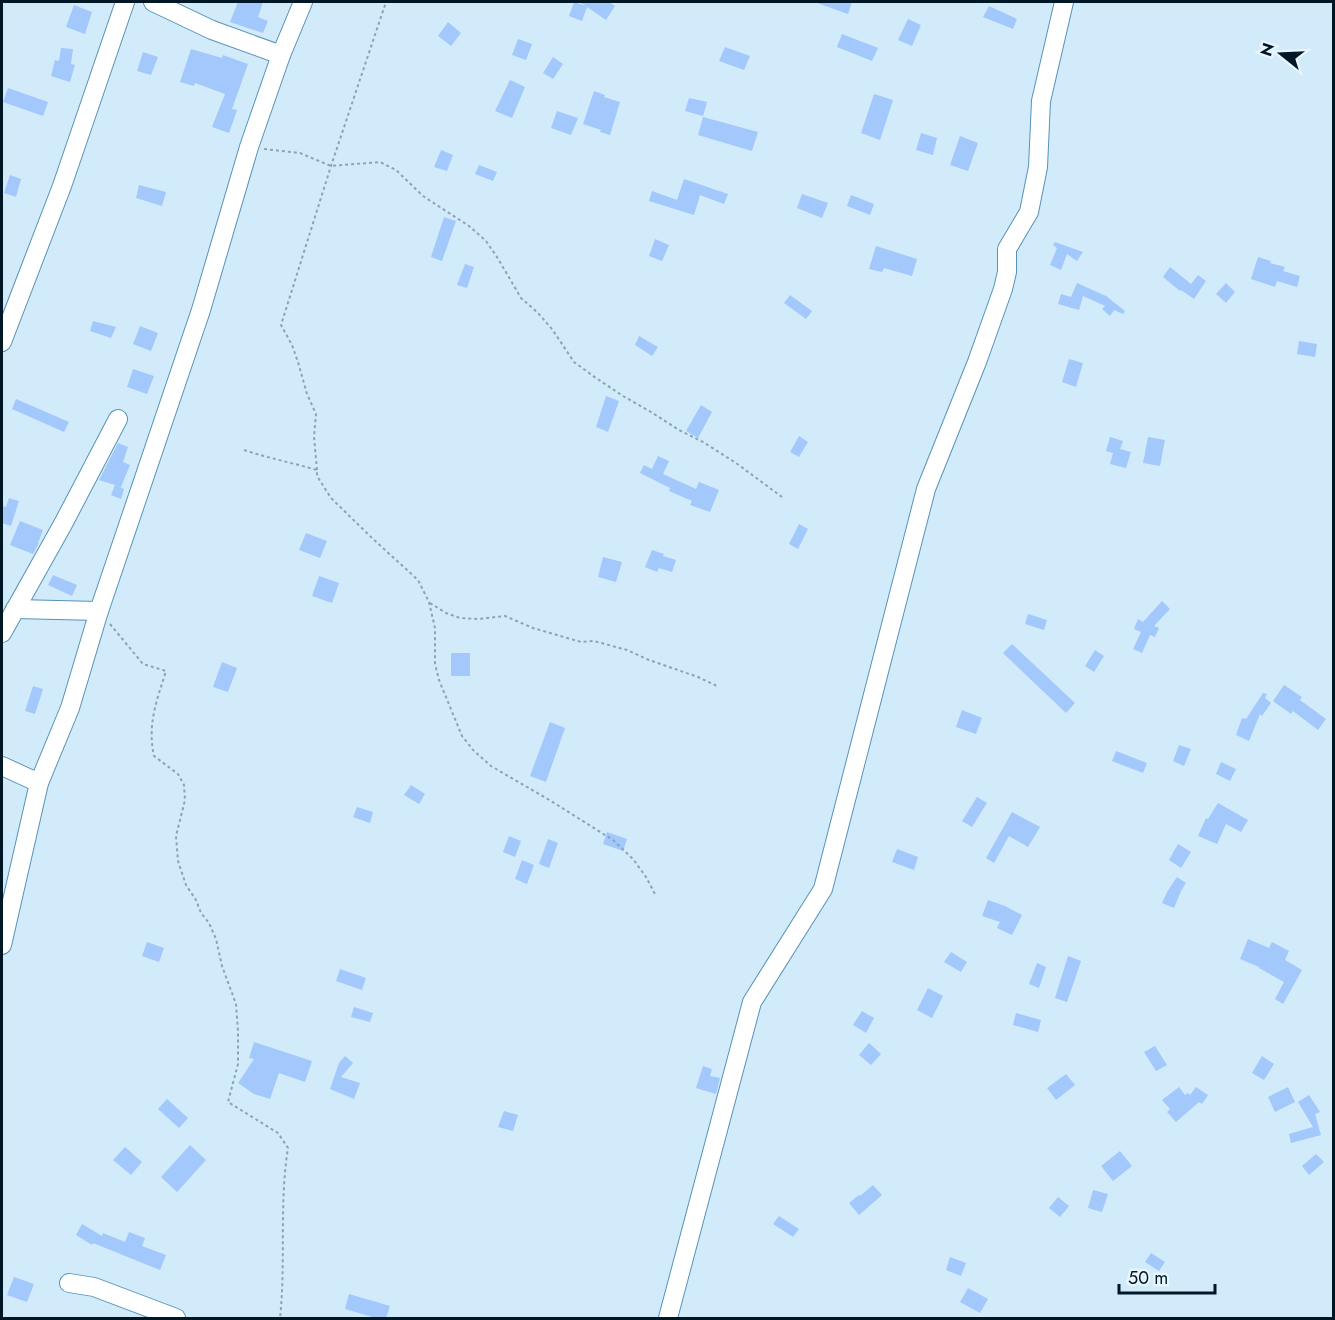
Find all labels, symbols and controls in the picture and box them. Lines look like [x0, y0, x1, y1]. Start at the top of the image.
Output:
north arrow [1251, 24, 1311, 84]
text: N [1254, 40, 1280, 59]
scale bar [1119, 1257, 1215, 1295]
text: 50 m [1128, 1265, 1168, 1291]

